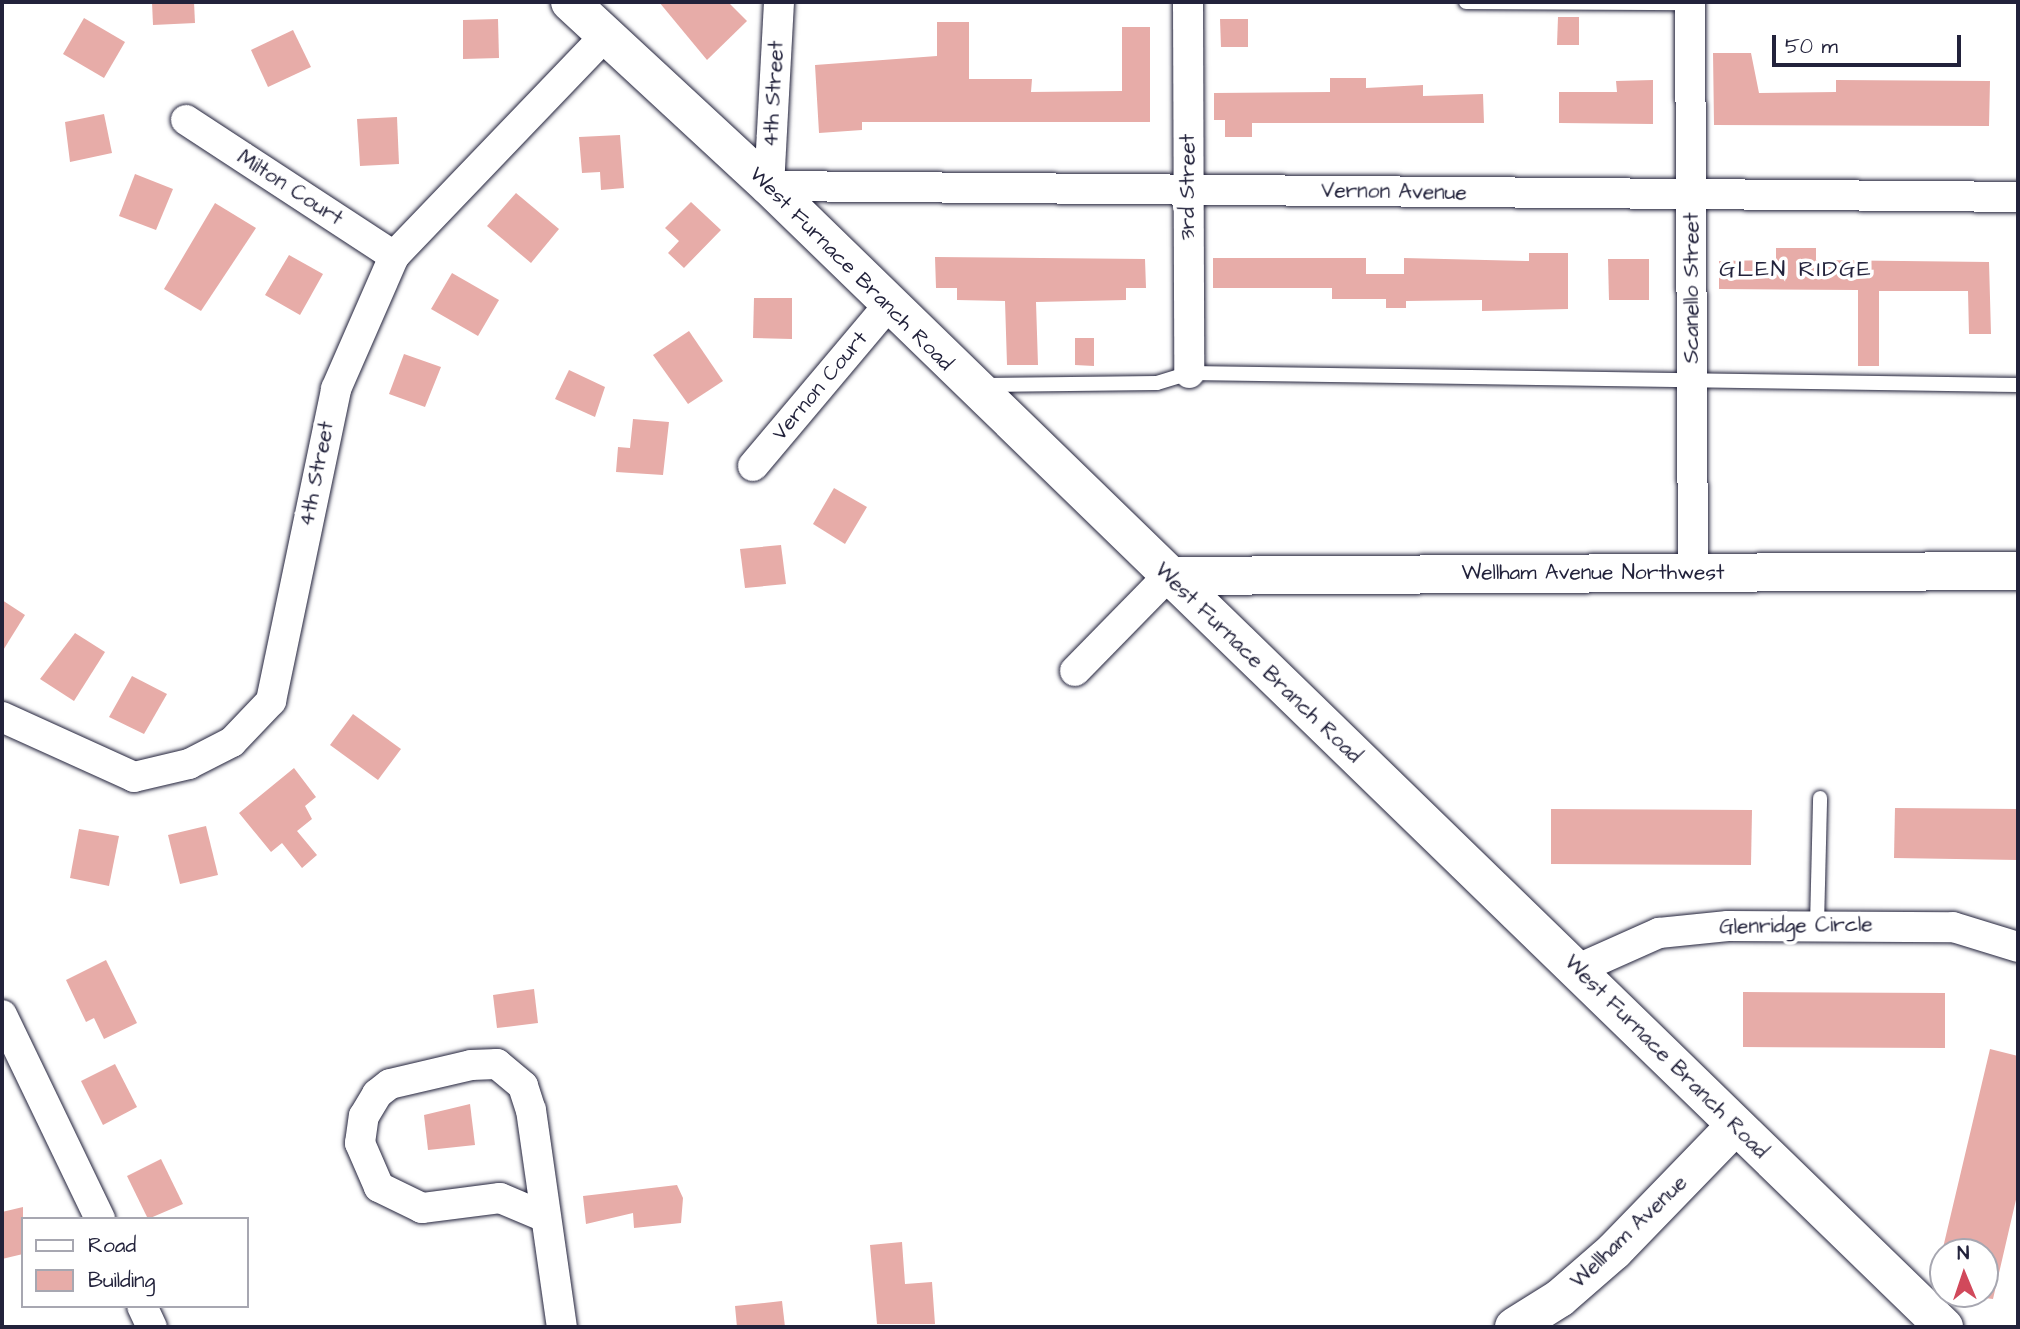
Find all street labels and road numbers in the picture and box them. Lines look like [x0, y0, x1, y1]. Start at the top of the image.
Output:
street label: 4th Street [759, 40, 789, 148]
street label: 3rd Street [1175, 134, 1201, 240]
street label: Milton Court [233, 145, 347, 231]
street label: West Furnace Branch Road [744, 162, 958, 376]
street label: Vernon Avenue [1321, 178, 1467, 206]
street label: Scanello Street [1679, 213, 1705, 363]
street label: Vernon Court [767, 326, 873, 446]
street label: 4th Street [294, 419, 340, 529]
street label: West Furnace Branch Road [1149, 558, 1367, 768]
street label: Wellham Avenue Northwest [1461, 560, 1725, 586]
street label: Glenridge Circle [1719, 912, 1873, 940]
street label: West Furnace Branch Road [1559, 950, 1773, 1164]
street label: Wellham Avenue [1566, 1170, 1692, 1294]

